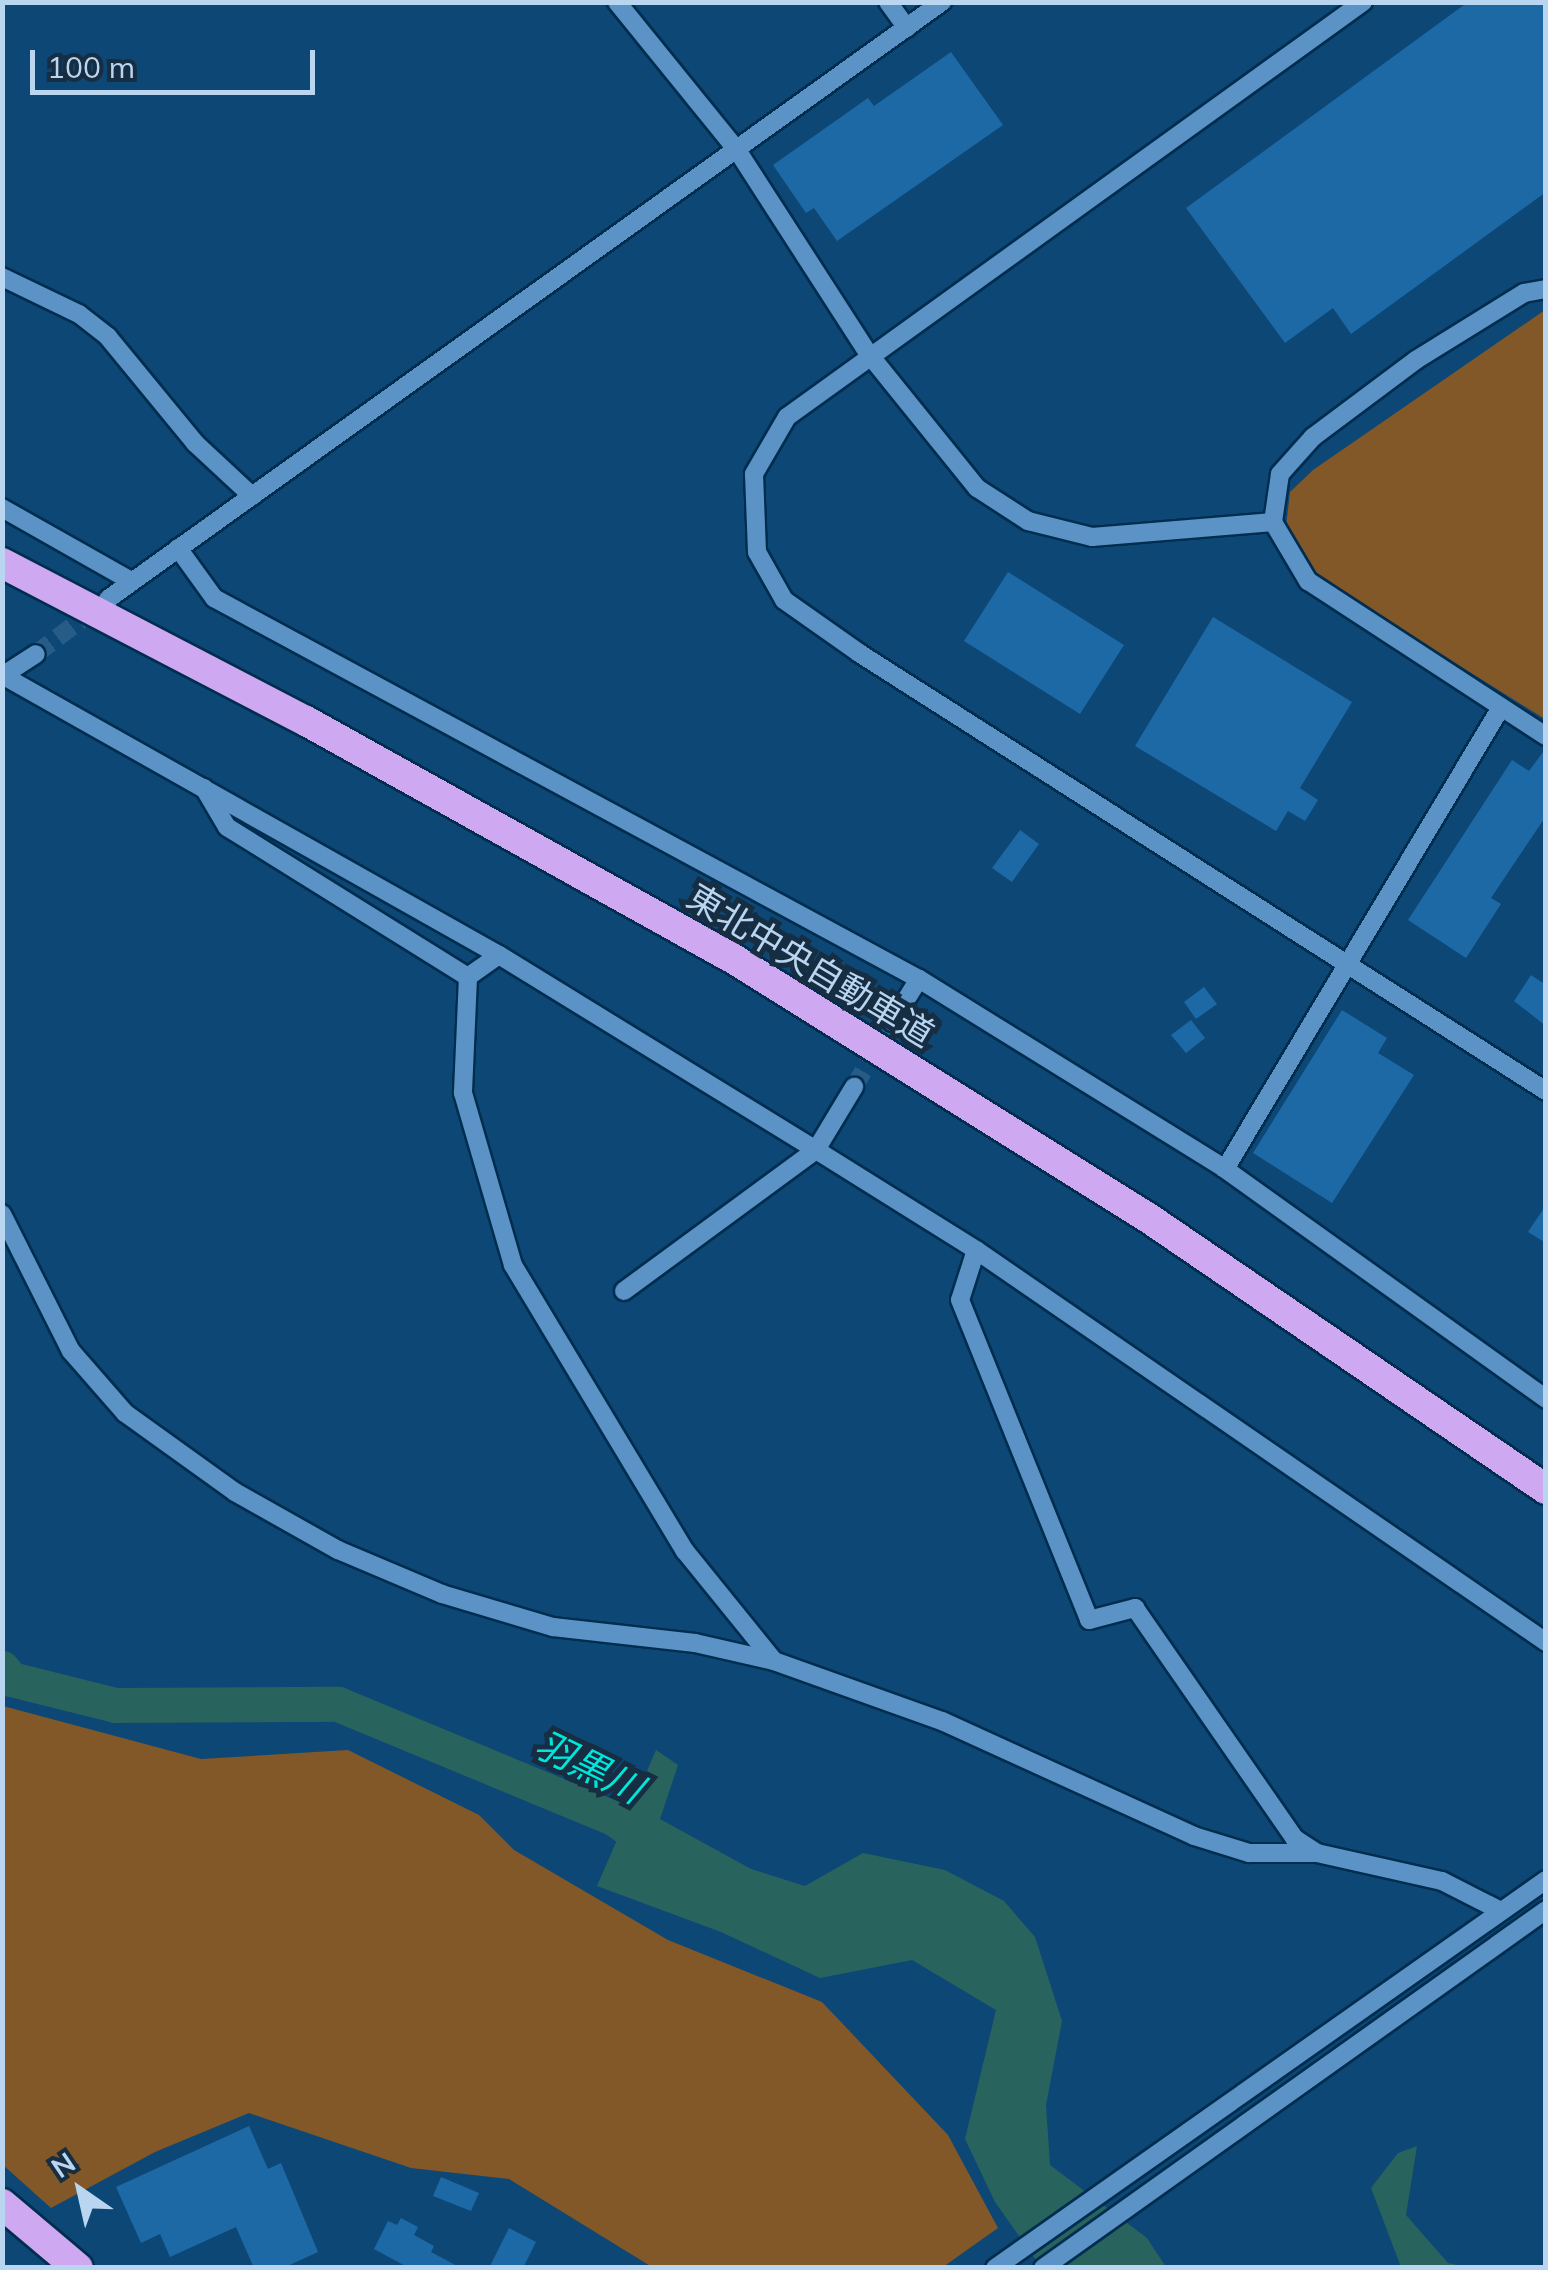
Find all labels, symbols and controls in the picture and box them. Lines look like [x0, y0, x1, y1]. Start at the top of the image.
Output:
scale bar [35, 30, 320, 92]
text: 100 m [47, 48, 135, 86]
street label: 東北中央自動車道 [680, 875, 942, 1055]
water label: 羽黒川 [528, 1722, 650, 1812]
north arrow [30, 2140, 130, 2240]
text: N [44, 2144, 81, 2185]

